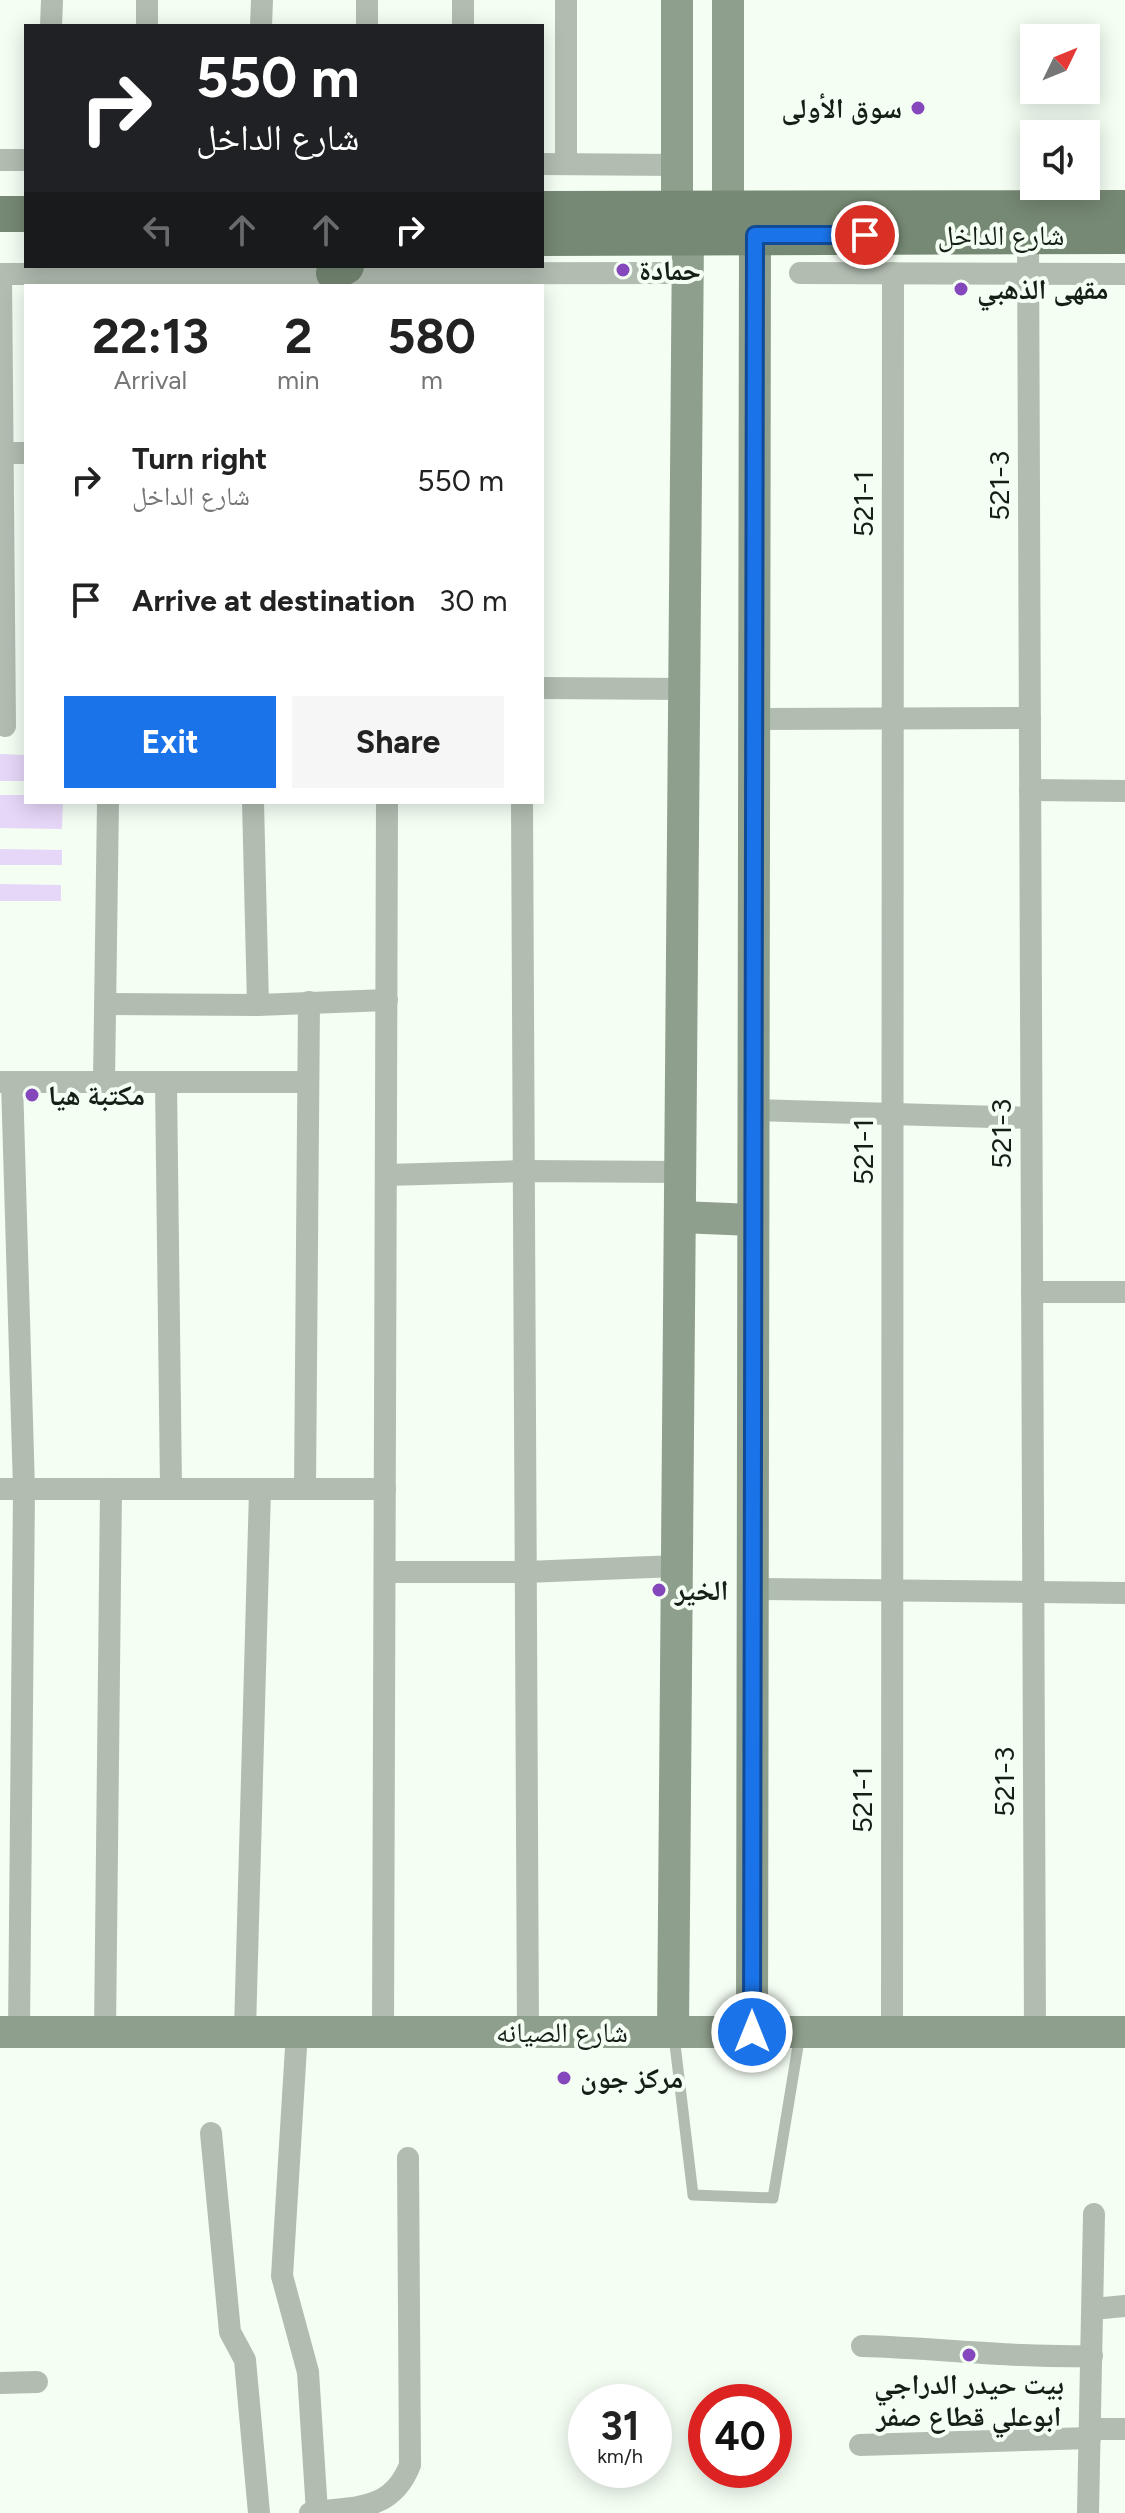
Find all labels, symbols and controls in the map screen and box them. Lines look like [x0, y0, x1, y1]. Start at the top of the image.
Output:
north arrow [1020, 24, 1100, 104]
map controls [1020, 24, 1100, 200]
text: 550 m [196, 44, 360, 111]
icon: right [64, 56, 168, 160]
place label: سوق الأولى [781, 91, 902, 126]
marker: سوق الأولى [909, 99, 927, 117]
text: شارع الداخل [196, 116, 359, 159]
button: sound [1020, 120, 1100, 200]
pin [831, 201, 899, 269]
icon: left [136, 208, 180, 252]
icon: ahead [220, 208, 264, 252]
icon: ahead [304, 208, 348, 252]
icon: right [388, 208, 432, 252]
icon: arrive [843, 213, 887, 257]
street label: شارع الداخل [937, 218, 1065, 253]
place label: حمادة [639, 253, 701, 287]
marker: حمادة [614, 261, 632, 279]
place label: مقهى الذهبي [977, 272, 1108, 312]
marker: مقهى الذهبي [952, 280, 970, 298]
text: 22:13 [92, 307, 209, 365]
text: 2 [284, 307, 312, 365]
text: 580 [388, 307, 476, 365]
text: Arrival [114, 364, 187, 396]
text: min [277, 364, 320, 396]
text: m [421, 364, 443, 396]
text: Turn right [132, 440, 267, 477]
street label: 521-3 [982, 451, 1016, 521]
icon: right [64, 458, 108, 502]
text: 550 m [417, 462, 504, 499]
street label: 521-1 [846, 471, 880, 537]
text: شارع الداخل [132, 480, 250, 512]
icon: arrive [64, 578, 108, 622]
text: Arrive at destination [132, 582, 415, 619]
text: 30 m [439, 582, 507, 619]
button: Exit [64, 696, 276, 788]
button: Share [292, 696, 504, 788]
place label: مكتبة هيا [48, 1078, 145, 1112]
marker: مكتبة هيا [23, 1086, 41, 1104]
street label: 521-3 [984, 1099, 1018, 1169]
street label: 521-1 [846, 1119, 880, 1185]
place label: الخير [674, 1573, 729, 1607]
marker: الخير [650, 1581, 668, 1599]
street label: 521-3 [987, 1747, 1021, 1817]
street label: 521-1 [845, 1767, 879, 1833]
position arrow [710, 1990, 794, 2074]
street label: شارع الصيانه [496, 2015, 628, 2050]
place label: مركز جون [580, 2061, 683, 2095]
marker: مركز جون [555, 2069, 573, 2087]
marker: بيت حيدر الدراجي ابوعلي قطاع صفر [960, 2346, 978, 2364]
place label: بيت حيدر الدراجي ابوعلي قطاع صفر [874, 2367, 1064, 2439]
speed limit sign: 40 [688, 2384, 792, 2488]
text: 31 [600, 2402, 640, 2450]
text: km/h [597, 2444, 643, 2468]

